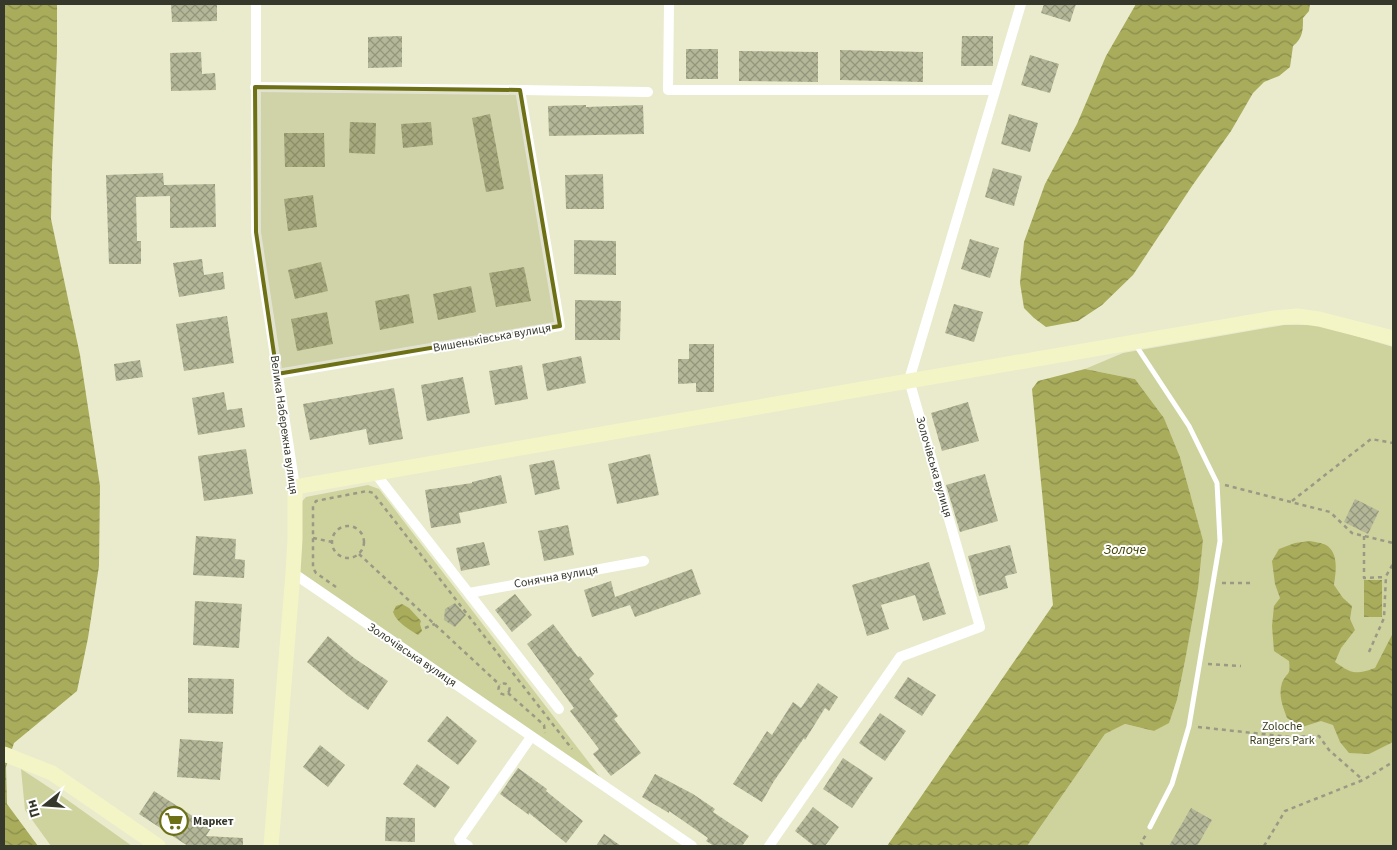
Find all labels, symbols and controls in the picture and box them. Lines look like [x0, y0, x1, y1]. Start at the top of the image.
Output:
street label: Вишеньківська вулиця [432, 319, 552, 357]
street label: Велика Набережна вулиця [266, 354, 302, 496]
street label: Золочівська вулиця [911, 414, 957, 520]
water label: Золоче [1104, 540, 1147, 560]
street label: Сонячна вулиця [513, 561, 599, 593]
street label: Золочівська вулиця [364, 619, 460, 691]
park label: Zoloche Rangers Park [1249, 718, 1315, 749]
north arrow [20, 780, 70, 830]
text: Пн [21, 797, 46, 820]
supermarket icon: Маркет [159, 806, 189, 836]
place label: Маркет [193, 813, 234, 830]

